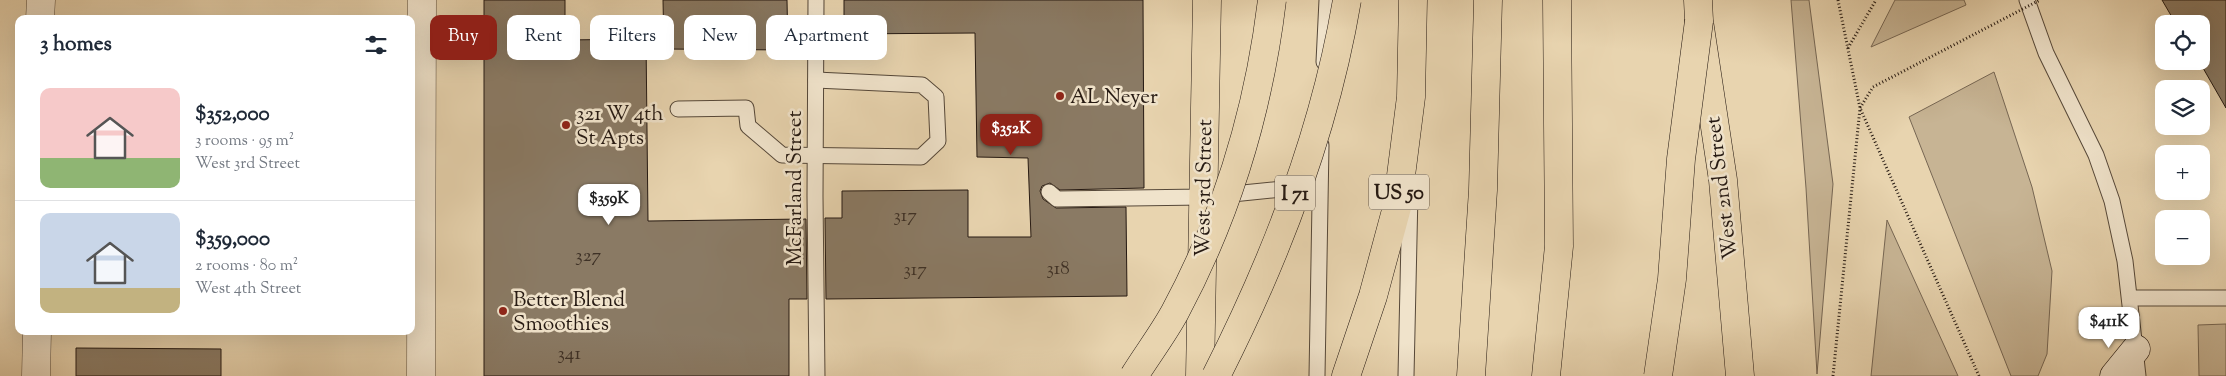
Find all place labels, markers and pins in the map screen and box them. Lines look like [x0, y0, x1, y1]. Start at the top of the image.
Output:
place label: AL Neyer [1070, 83, 1158, 113]
marker: AL Neyer [1054, 90, 1066, 102]
place label: 321 W 4th St Apts [576, 100, 664, 154]
pin: $352K [976, 114, 1046, 156]
marker: 321 W 4th St Apts [560, 119, 572, 131]
pin: $359K [574, 184, 644, 226]
place label: Better Blend Smoothies [513, 286, 625, 340]
marker: Better Blend Smoothies [497, 305, 509, 317]
pin: $411K [2074, 306, 2144, 349]

